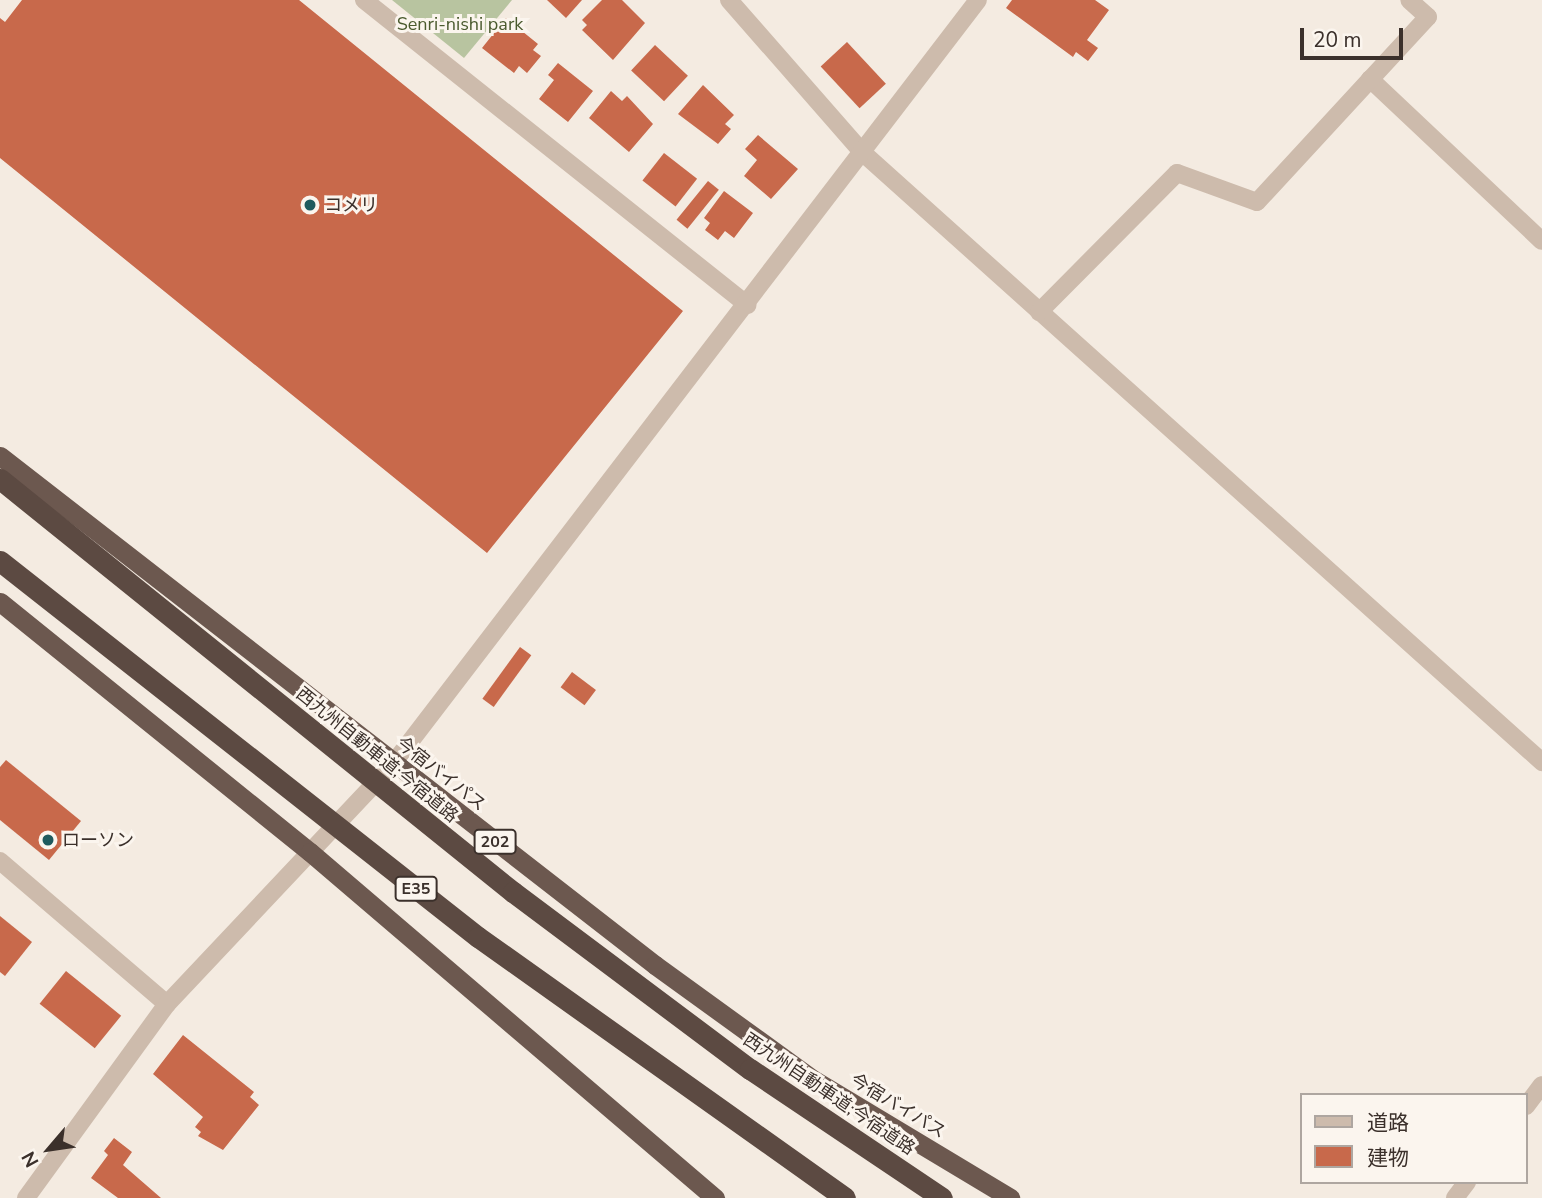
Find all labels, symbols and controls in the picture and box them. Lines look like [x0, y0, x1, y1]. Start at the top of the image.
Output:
park label: Senri-nishi park [397, 13, 523, 35]
scale bar [1304, 14, 1407, 58]
text: 20 m [1313, 26, 1362, 54]
place label: コメリ [324, 194, 378, 216]
marker: コメリ [302, 197, 318, 213]
street label: 西九州自動車道;今宿道路 [292, 683, 462, 827]
street label: 今宿バイパス [392, 732, 490, 816]
place label: ローソン [62, 829, 134, 851]
road number: 202 [472, 830, 518, 855]
marker: ローソン [40, 832, 56, 848]
road number: E35 [393, 876, 439, 902]
street label: 西九州自動車道;今宿道路 [739, 1029, 919, 1159]
street label: 今宿バイパス [846, 1069, 950, 1143]
legend [1300, 1093, 1528, 1184]
text: 道路 [1367, 1109, 1409, 1137]
north arrow [14, 1114, 84, 1184]
text: 建物 [1367, 1144, 1409, 1172]
text: N [16, 1147, 45, 1172]

